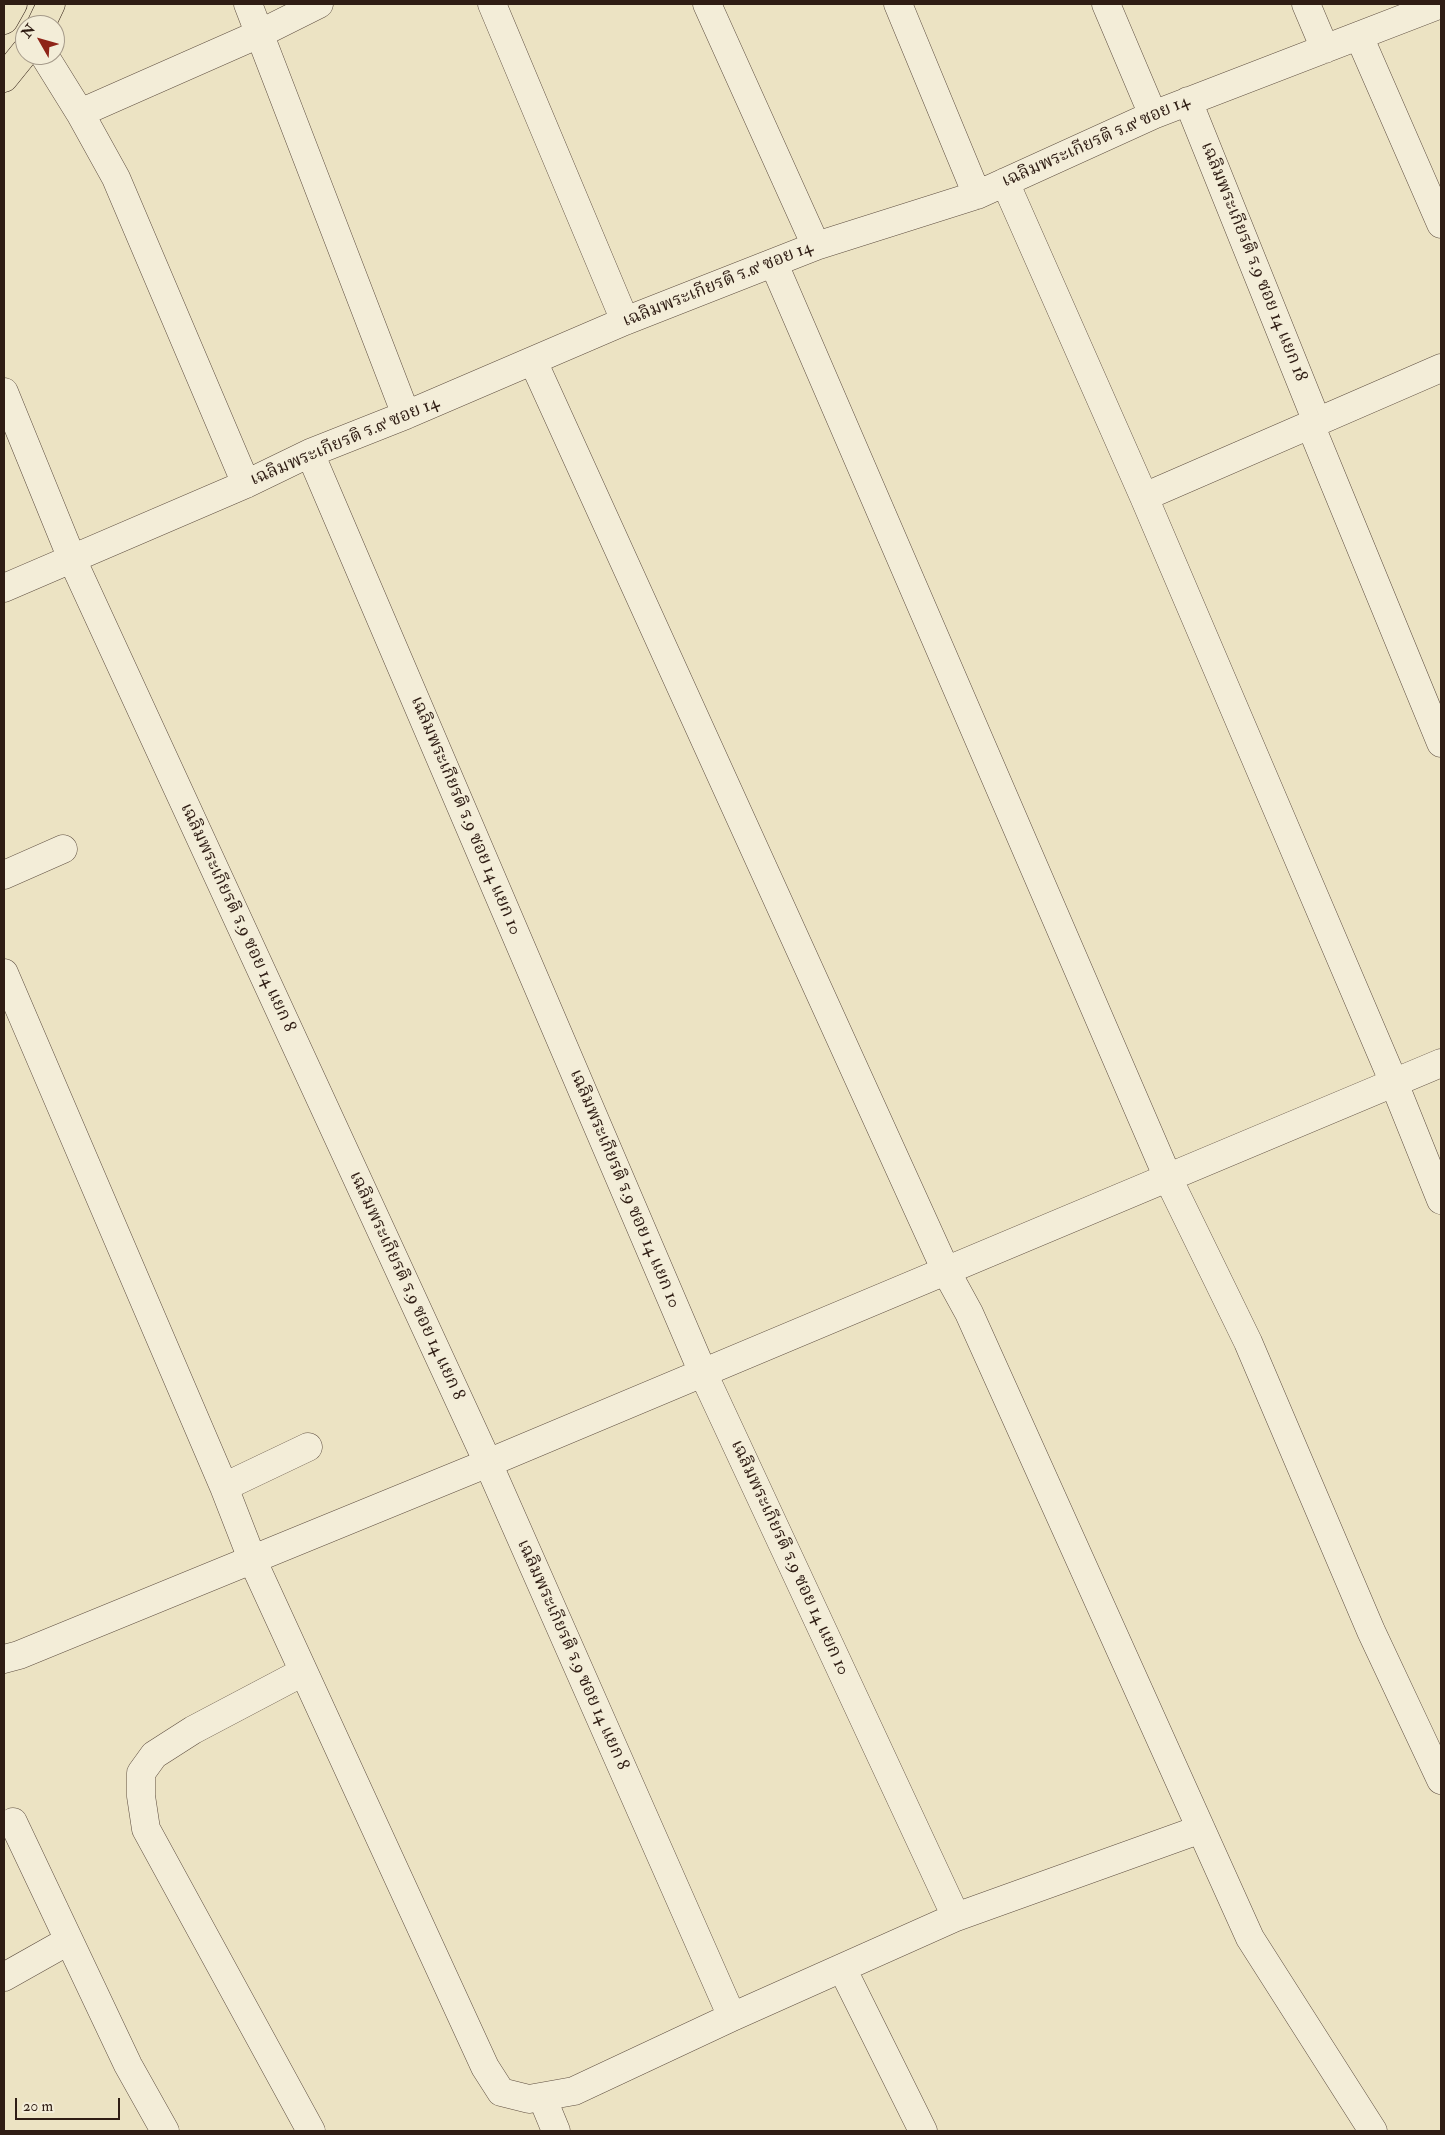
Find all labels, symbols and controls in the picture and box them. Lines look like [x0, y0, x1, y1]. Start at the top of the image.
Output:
north arrow [15, 15, 65, 65]
text: N [18, 21, 39, 41]
street label: เฉลิมพระเกียรติ ร.๙ ซอย 14 [999, 91, 1193, 193]
street label: เฉลิมพระเกียรติ ร.9 ซอย 14 แยก 18 [1195, 139, 1311, 385]
street label: เฉลิมพระเกียรติ ร.๙ ซอย 14 [620, 237, 816, 333]
street label: เฉลิมพระเกียรติ ร.๙ ซอย 14 [247, 392, 443, 492]
street label: เฉลิมพระเกียรติ ร.9 ซอย 14 แยก 10 [405, 693, 525, 939]
street label: เฉลิมพระเกียรติ ร.9 ซอย 14 แยก 8 [174, 800, 300, 1036]
street label: เฉลิมพระเกียรติ ร.9 ซอย 14 แยก 10 [564, 1066, 684, 1312]
street label: เฉลิมพระเกียรติ ร.9 ซอย 14 แยก 8 [343, 1168, 469, 1404]
street label: เฉลิมพระเกียรติ ร.9 ซอย 14 แยก 10 [725, 1437, 853, 1679]
street label: เฉลิมพระเกียรติ ร.9 ซอย 14 แยก 8 [511, 1536, 633, 1774]
scale bar [18, 2088, 122, 2120]
text: 20 m [23, 2097, 53, 2116]

